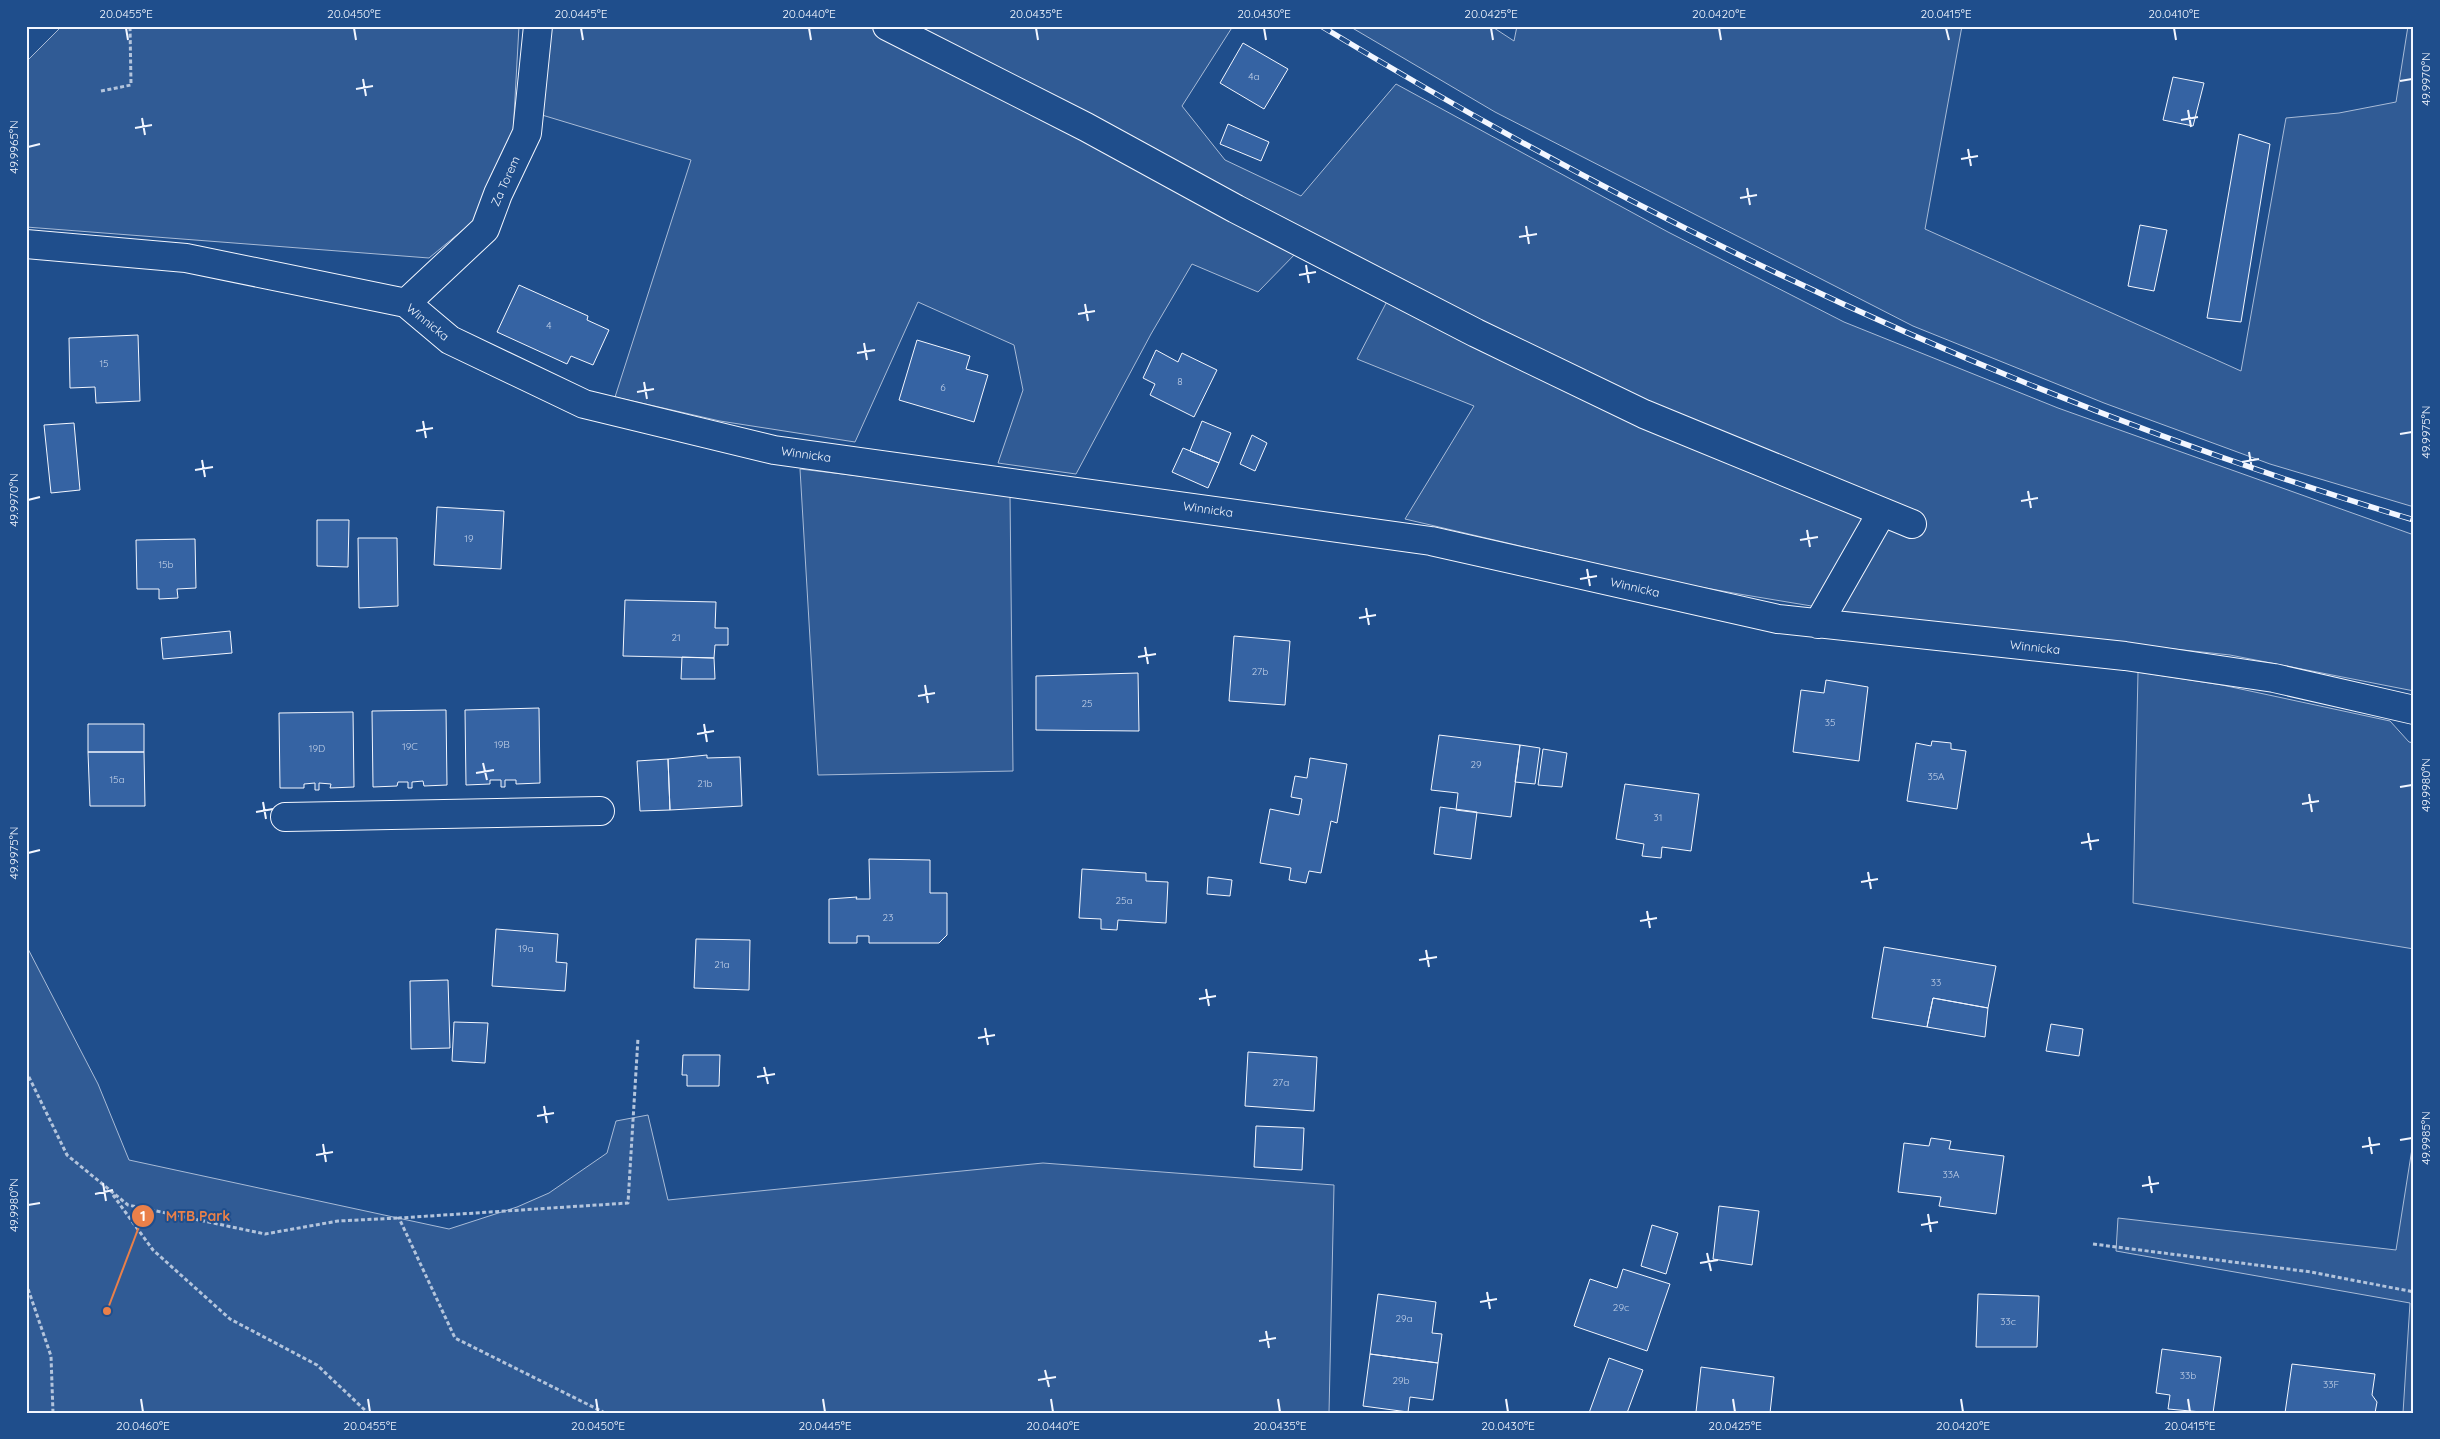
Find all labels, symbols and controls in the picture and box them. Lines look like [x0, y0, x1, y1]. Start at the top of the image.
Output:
text: 20.0455°E [99, 6, 153, 21]
text: 20.0450°E [327, 6, 381, 21]
text: 20.0445°E [554, 6, 608, 21]
text: 20.0440°E [782, 6, 836, 21]
text: 20.0435°E [1009, 6, 1063, 21]
text: 20.0430°E [1237, 6, 1291, 21]
text: 20.0425°E [1464, 6, 1518, 21]
text: 20.0420°E [1692, 6, 1746, 21]
text: 20.0415°E [1920, 6, 1972, 21]
text: 20.0410°E [2148, 6, 2200, 21]
text: 49.9970°N [2418, 52, 2433, 106]
house number: 4a [1248, 70, 1260, 83]
text: 49.9965°N [6, 120, 21, 174]
street label: Za Torem [487, 154, 523, 208]
street label: Winnicka [404, 300, 452, 344]
house number: 4 [546, 319, 552, 332]
house number: 15 [99, 357, 109, 370]
house number: 8 [1177, 375, 1183, 388]
house number: 6 [940, 381, 946, 394]
text: 49.9975°N [2418, 406, 2433, 458]
street label: Winnicka [780, 443, 832, 465]
text: 49.9970°N [6, 473, 21, 527]
street label: Winnicka [1182, 498, 1234, 520]
house number: 19 [464, 532, 474, 545]
house number: 15b [158, 558, 174, 571]
street label: Winnicka [1609, 574, 1661, 600]
house number: 21 [671, 631, 681, 644]
street label: Winnicka [2009, 637, 2061, 657]
house number: 27b [1252, 665, 1268, 678]
house number: 25 [1082, 697, 1093, 710]
house number: 35 [1825, 716, 1835, 729]
house number: 19B [494, 738, 510, 751]
house number: 19C [402, 740, 418, 753]
house number: 19D [309, 742, 325, 755]
house number: 29 [1470, 758, 1482, 771]
text: 49.9980°N [2418, 758, 2433, 812]
house number: 35A [1927, 770, 1945, 783]
house number: 15a [109, 773, 125, 786]
house number: 21b [697, 777, 713, 790]
house number: 31 [1654, 811, 1662, 824]
text: 49.9975°N [6, 827, 21, 879]
house number: 25a [1115, 894, 1133, 907]
house number: 23 [883, 911, 893, 924]
house number: 19a [518, 942, 534, 955]
house number: 21a [714, 958, 730, 971]
house number: 33 [1931, 976, 1941, 989]
house number: 27a [1273, 1076, 1289, 1089]
text: 49.9985°N [2418, 1111, 2433, 1165]
house number: 33A [1943, 1168, 1960, 1181]
text: 49.9980°N [6, 1178, 21, 1232]
callout: MTB Park [130, 1201, 240, 1230]
text: 1 [140, 1206, 146, 1225]
text: MTB Park [166, 1207, 230, 1225]
house number: 29c [1613, 1301, 1629, 1314]
house number: 29a [1395, 1312, 1413, 1325]
house number: 33c [2000, 1315, 2016, 1328]
house number: 33b [2180, 1369, 2196, 1382]
house number: 29b [1392, 1374, 1410, 1387]
house number: 33F [2323, 1378, 2339, 1391]
text: 20.0460°E [116, 1418, 170, 1433]
text: 20.0455°E [343, 1418, 397, 1433]
text: 20.0450°E [571, 1418, 625, 1433]
text: 20.0445°E [798, 1418, 852, 1433]
text: 20.0440°E [1026, 1418, 1080, 1433]
text: 20.0435°E [1253, 1418, 1307, 1433]
text: 20.0430°E [1481, 1418, 1535, 1433]
text: 20.0425°E [1708, 1418, 1762, 1433]
text: 20.0420°E [1936, 1418, 1990, 1433]
text: 20.0415°E [2164, 1418, 2216, 1433]

